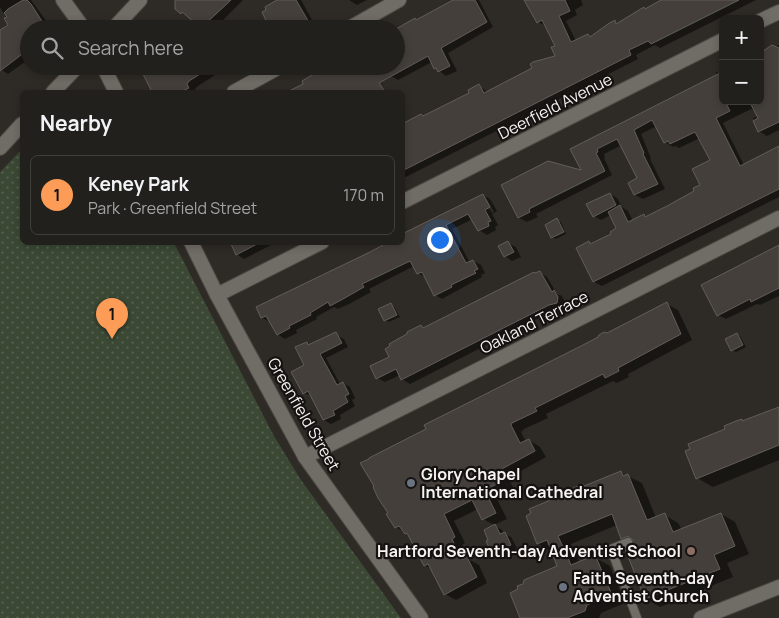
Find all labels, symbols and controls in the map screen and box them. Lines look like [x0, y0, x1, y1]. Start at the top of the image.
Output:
map controls [719, 15, 764, 105]
button: + [719, 15, 764, 60]
search box [20, 20, 405, 75]
icon: search [38, 34, 66, 62]
text: Search here [78, 35, 184, 61]
button: − [719, 60, 764, 105]
street label: Deerfield Avenue [494, 68, 616, 144]
text: Nearby [40, 109, 112, 137]
text: Keney Park [88, 171, 189, 197]
text: 1 [53, 184, 61, 206]
text: 170 m [343, 184, 384, 206]
text: Park · Greenfield Street [88, 197, 257, 219]
your location [427, 227, 453, 253]
street label: Oakland Terrace [476, 285, 592, 359]
pin: 1 [96, 298, 128, 339]
street label: Greenfield Street [263, 353, 345, 475]
place label: Glory Chapel International Cathedral [421, 463, 603, 503]
marker: Glory Chapel International Cathedral [405, 477, 417, 489]
place label: Hartford Seventh-day Adventist School [377, 540, 681, 562]
marker: Hartford Seventh-day Adventist School [685, 545, 697, 557]
place label: Faith Seventh-day Adventist Church [573, 567, 714, 607]
marker: Faith Seventh-day Adventist Church [557, 581, 569, 593]

